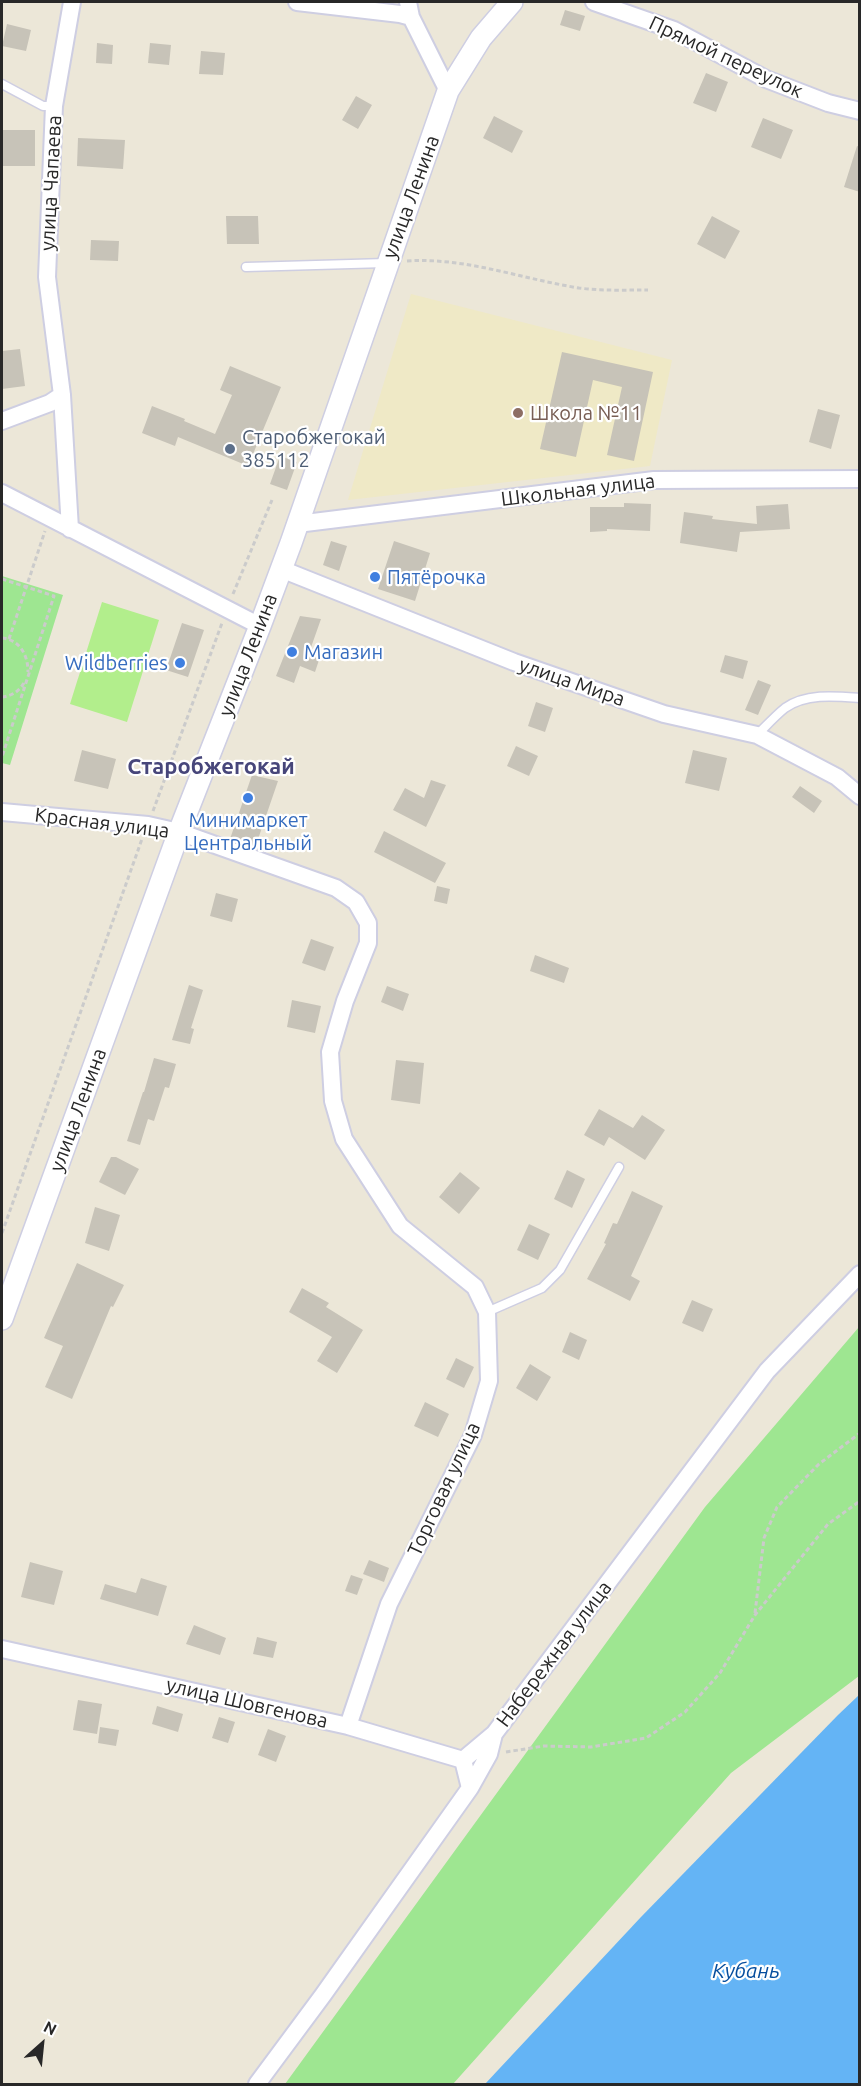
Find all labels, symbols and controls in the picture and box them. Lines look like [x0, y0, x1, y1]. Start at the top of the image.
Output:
street label: Прямой переулок [645, 11, 807, 103]
street label: улица Чапаева [35, 114, 67, 252]
street label: улица Ленина [378, 132, 444, 262]
place label: Школа №11 [530, 401, 642, 425]
marker: Школа №11 [511, 406, 525, 420]
place label: Старобжегокай 385112 [242, 425, 386, 472]
marker: Старобжегокай 385112 [223, 442, 237, 456]
street label: Школьная улица [500, 469, 656, 511]
place label: Пятёрочка [387, 565, 486, 589]
marker: Пятёрочка [368, 570, 382, 584]
street label: улица Ленина [214, 590, 282, 720]
place label: Магазин [304, 640, 383, 664]
marker: Магазин [285, 645, 299, 659]
place label: Wildberries [65, 651, 168, 675]
street label: улица Мира [516, 653, 628, 711]
marker: Wildberries [173, 656, 187, 670]
district label: Старобжегокай [127, 754, 295, 780]
marker: Минимаркет Центральный [241, 791, 255, 805]
street label: Красная улица [33, 803, 171, 843]
place label: Минимаркет Центральный [184, 808, 312, 855]
street label: улица Ленина [45, 1045, 111, 1175]
street label: Торговая улица [403, 1418, 485, 1560]
street label: Набережная улица [491, 1576, 617, 1732]
street label: улица Шовгенова [164, 1673, 330, 1733]
water label: Кубань [712, 1958, 780, 1984]
north arrow [12, 2014, 72, 2074]
text: N [41, 2017, 60, 2039]

